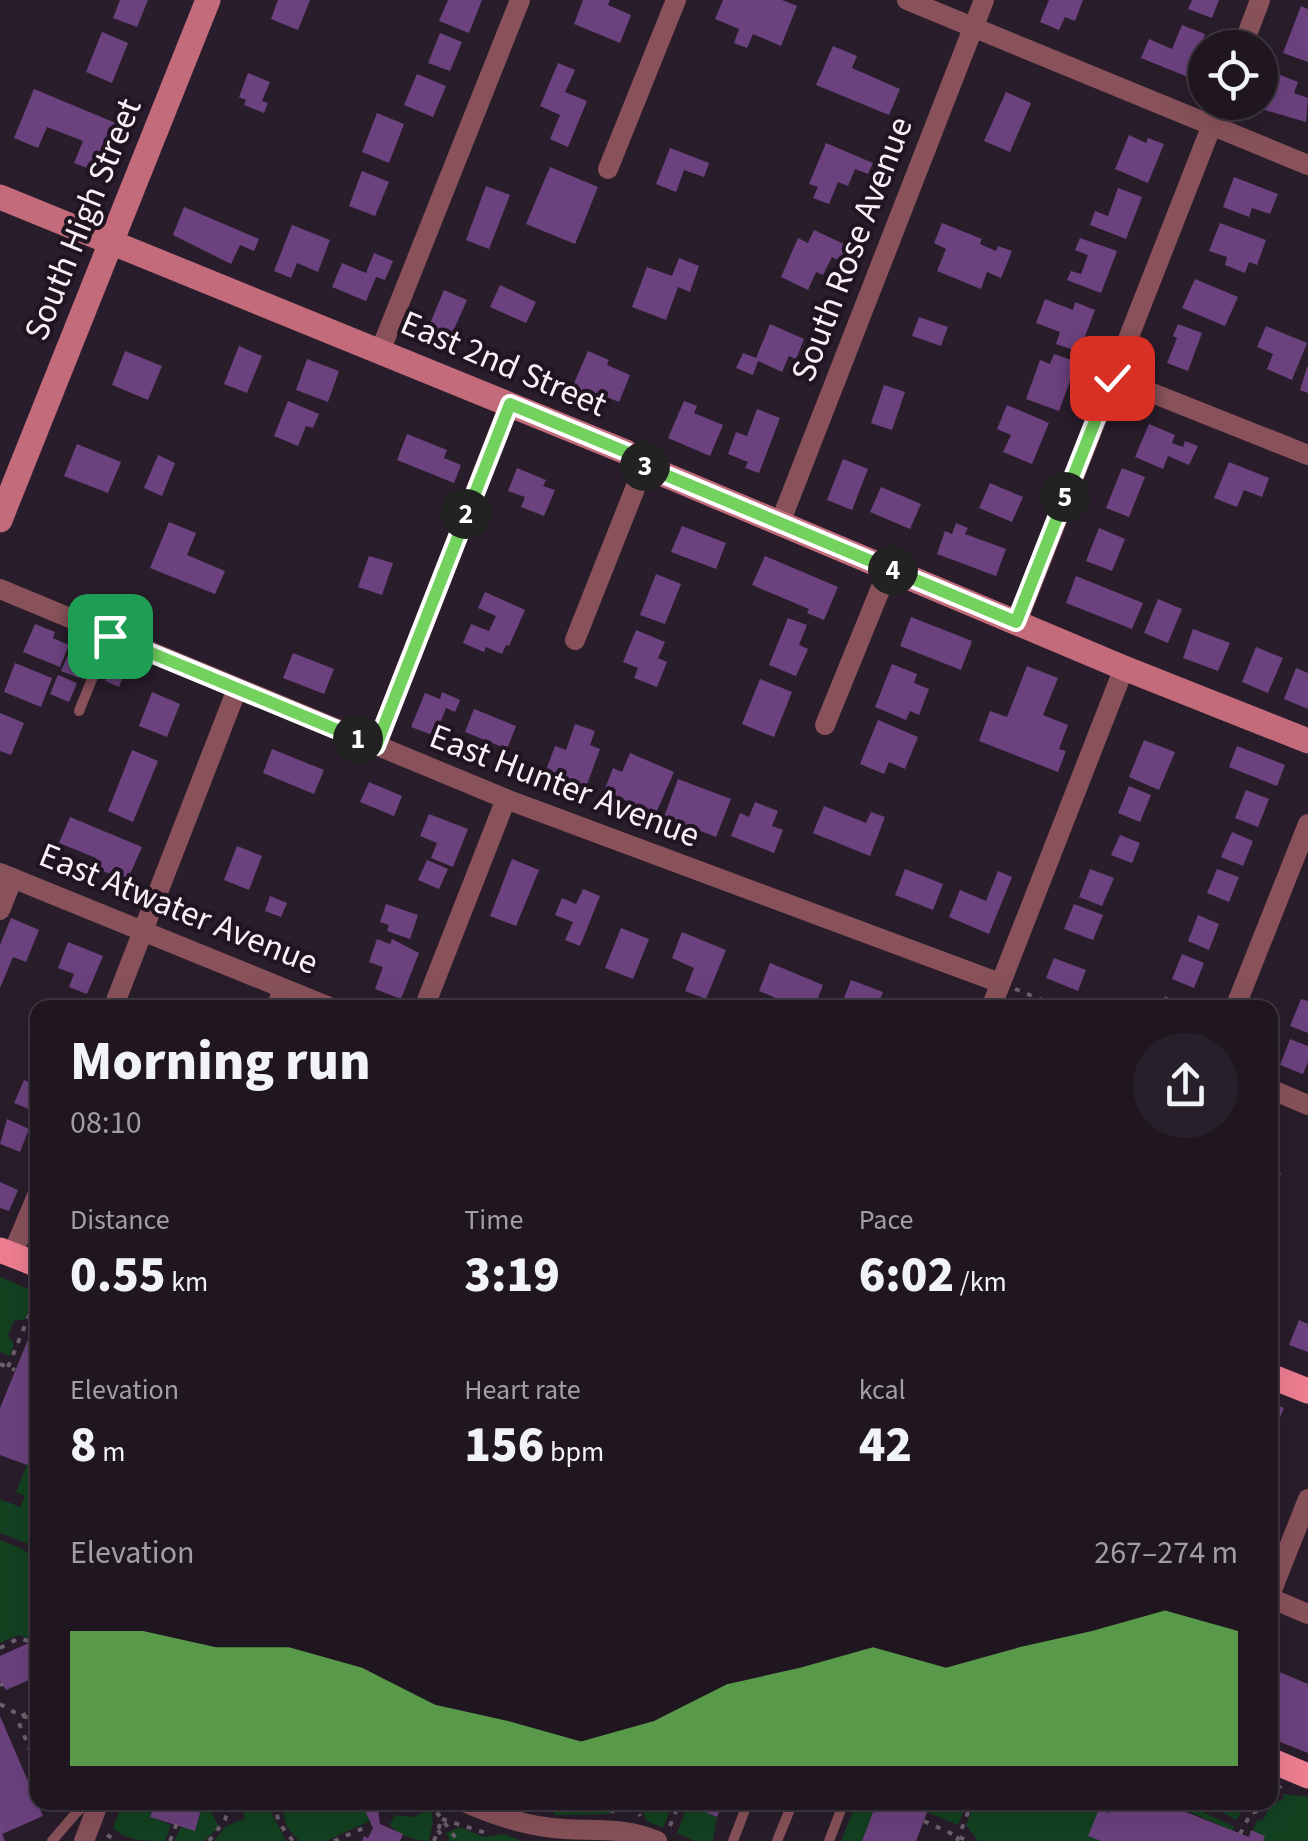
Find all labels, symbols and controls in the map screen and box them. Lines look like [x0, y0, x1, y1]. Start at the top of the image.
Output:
map controls [1188, 30, 1278, 120]
button: locate [1188, 30, 1278, 120]
street label: South High Street [12, 91, 154, 348]
street label: South Rose Avenue [778, 110, 925, 389]
street label: East 2nd Street [393, 298, 615, 430]
pin [1070, 336, 1155, 421]
icon: check [1085, 351, 1140, 406]
pin: 3 [620, 441, 670, 491]
text: 3 [638, 446, 652, 486]
pin: 5 [1040, 472, 1090, 522]
text: 5 [1058, 477, 1072, 517]
pin: 2 [441, 489, 491, 539]
text: 2 [459, 494, 473, 534]
pin: 4 [868, 545, 918, 595]
text: 4 [886, 550, 900, 590]
pin [68, 594, 153, 679]
icon: arrive [83, 609, 138, 664]
street label: East Hunter Avenue [422, 711, 707, 860]
pin: 1 [333, 714, 383, 764]
text: 1 [351, 719, 365, 759]
street label: East Atwater Avenue [32, 830, 326, 988]
text: Morning run [70, 1023, 371, 1101]
button: share [1133, 1033, 1238, 1138]
text: 08:10 [70, 1100, 142, 1146]
text: Distance [70, 1200, 170, 1240]
text: Time [464, 1200, 523, 1240]
text: Pace [859, 1200, 914, 1240]
text: 0.55 [70, 1240, 166, 1311]
text: 3:19 [464, 1240, 560, 1311]
text: 6:02 [859, 1240, 954, 1311]
text: km [166, 1262, 208, 1302]
text: /km [954, 1262, 1007, 1302]
text: Elevation [70, 1370, 179, 1410]
text: Heart rate [464, 1370, 581, 1410]
text: kcal [859, 1370, 906, 1410]
text: 8 [70, 1410, 97, 1481]
text: 156 [464, 1410, 544, 1481]
text: 42 [859, 1410, 912, 1481]
text: m [97, 1432, 126, 1472]
text: bpm [544, 1432, 604, 1472]
text: Elevation [70, 1530, 195, 1576]
text: 267–274 m [1094, 1530, 1238, 1576]

